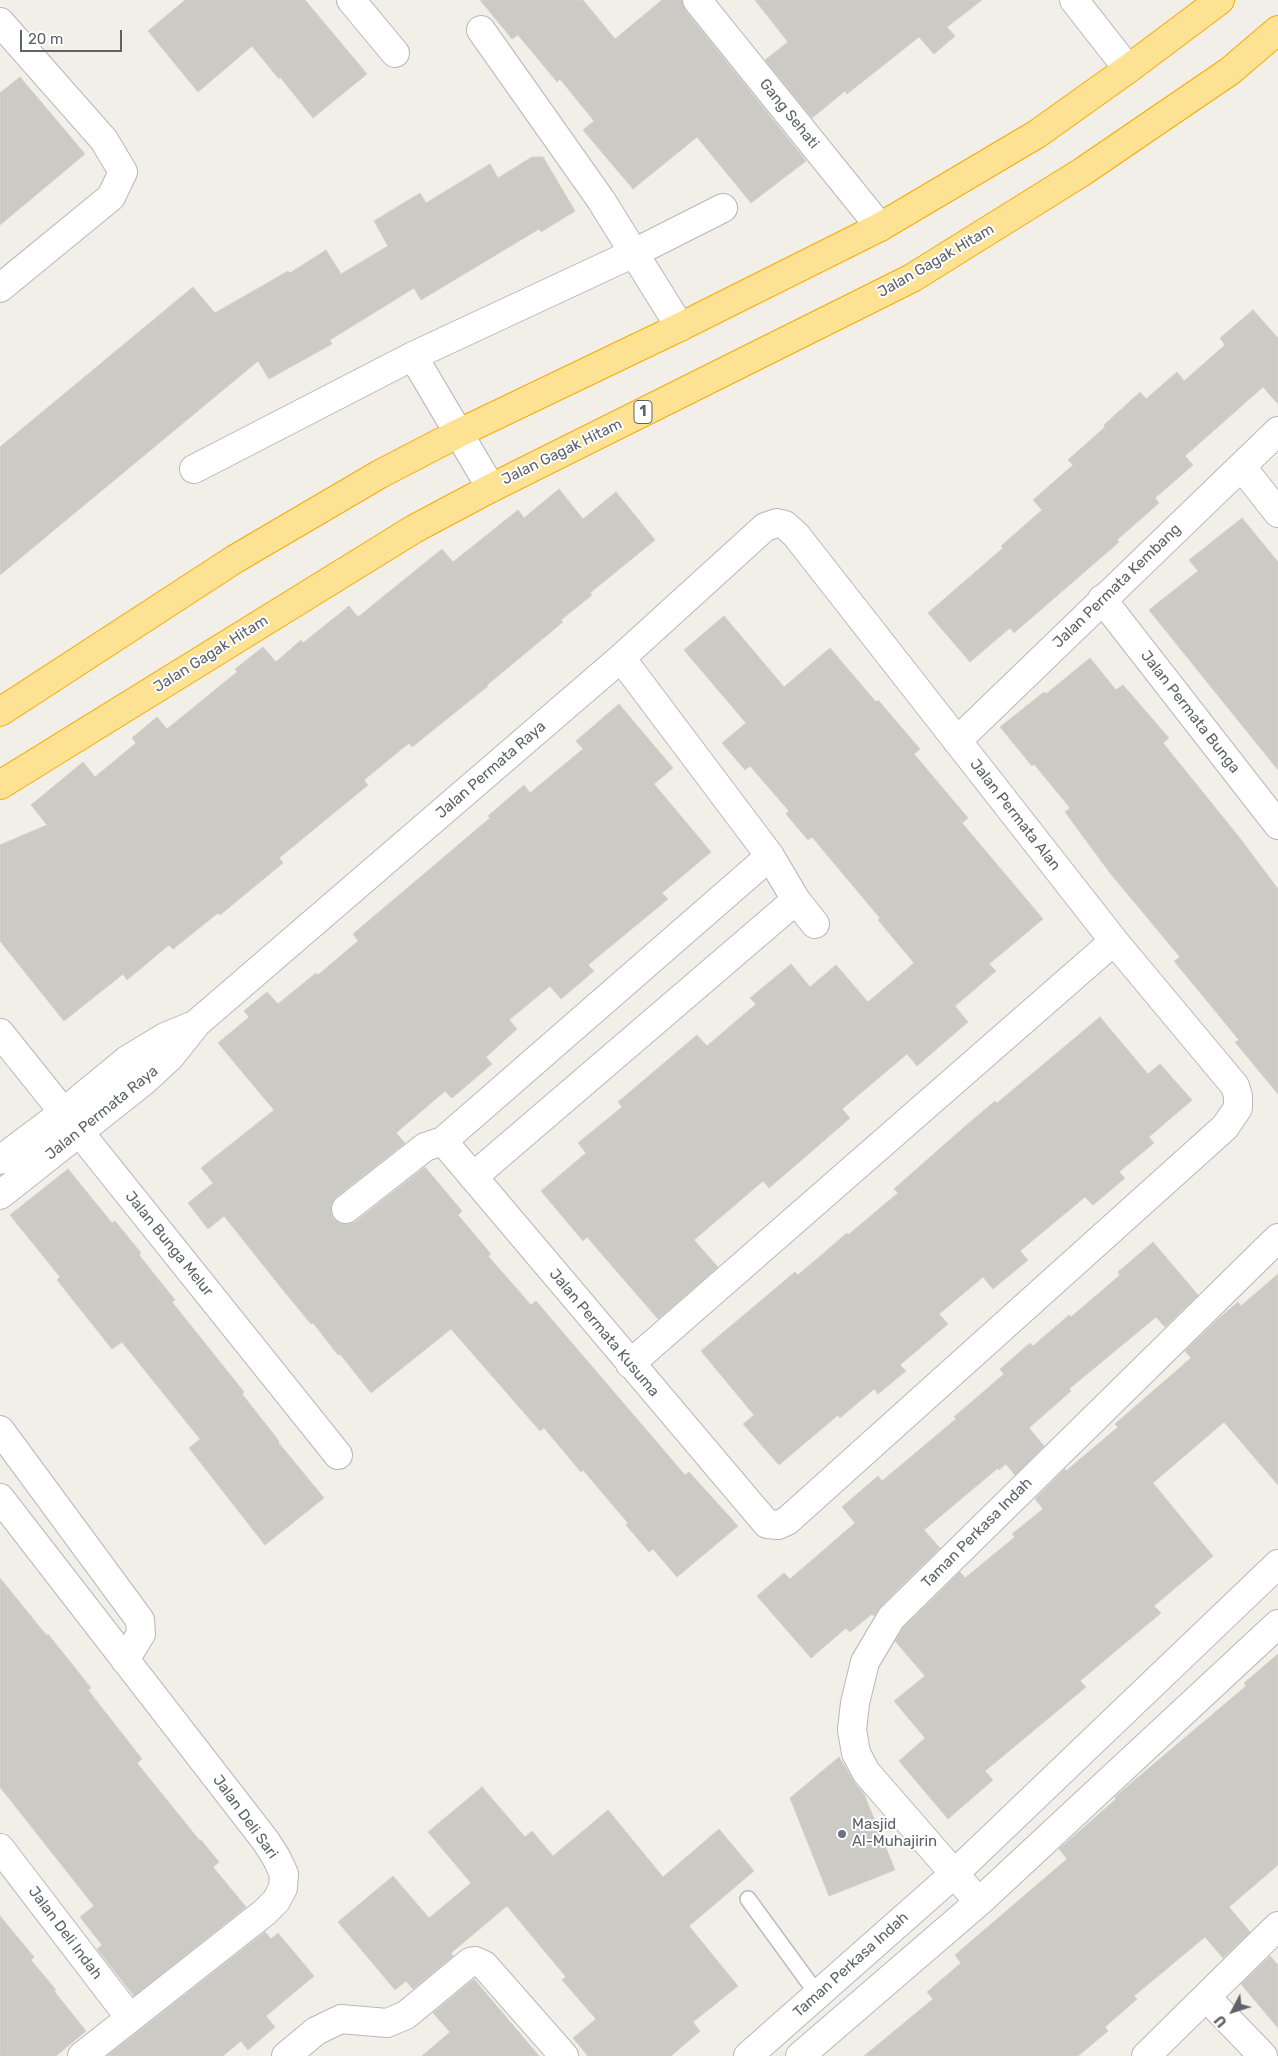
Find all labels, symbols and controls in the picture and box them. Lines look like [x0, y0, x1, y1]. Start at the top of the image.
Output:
scale bar [22, 20, 125, 52]
text: 20 m [28, 30, 63, 48]
street label: Gang Sehati [755, 75, 823, 153]
street label: Jalan Gagak Hitam [875, 220, 997, 302]
road number: 1 [634, 401, 652, 424]
street label: Jalan Gagak Hitam [499, 415, 625, 489]
street label: Jalan Permata Kembang [1049, 520, 1185, 652]
street label: Jalan Gagak Hitam [151, 612, 271, 696]
street label: Jalan Permata Bunga [1136, 647, 1244, 777]
street label: Jalan Permata Raya [432, 717, 550, 823]
street label: Jalan Permata Alan [966, 756, 1064, 874]
street label: Jalan Permata Raya [42, 1062, 162, 1164]
street label: Jalan Bunga Melur [121, 1188, 217, 1300]
street label: Jalan Permata Kusuma [545, 1265, 663, 1401]
street label: Taman Perkasa Indah [918, 1474, 1036, 1592]
street label: Jalan Deli Sari [209, 1772, 281, 1862]
place label: Masjid Al-Muhajirin [852, 1816, 937, 1851]
marker: Masjid Al-Muhajirin [836, 1828, 848, 1840]
street label: Jalan Deli Indah [24, 1883, 106, 1983]
street label: Taman Perkasa Indah [790, 1909, 912, 2021]
north arrow [1208, 1986, 1258, 2036]
text: U [1211, 2012, 1231, 2030]

